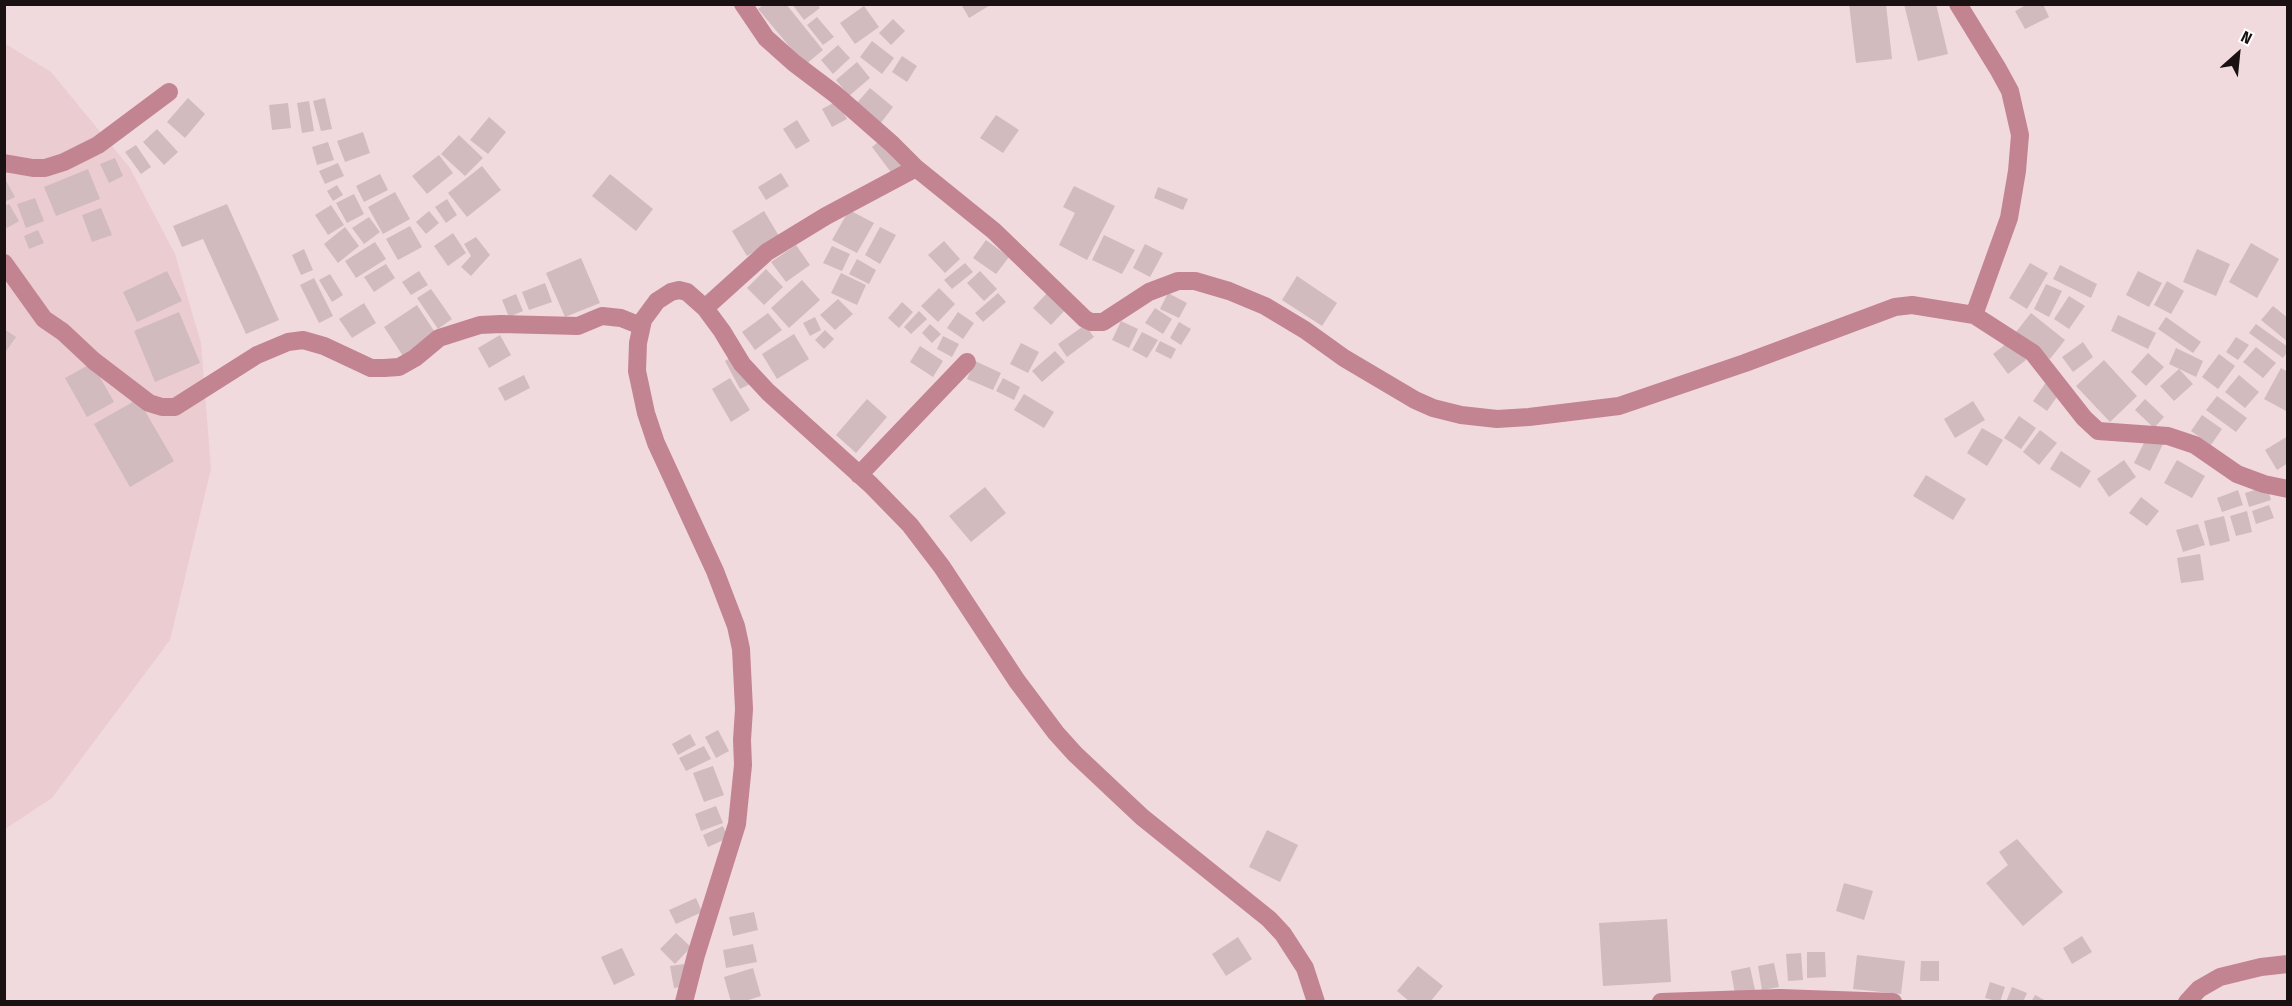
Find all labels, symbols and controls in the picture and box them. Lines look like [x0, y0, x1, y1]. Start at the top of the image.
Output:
north arrow [2208, 24, 2268, 84]
text: N [2238, 27, 2255, 48]

